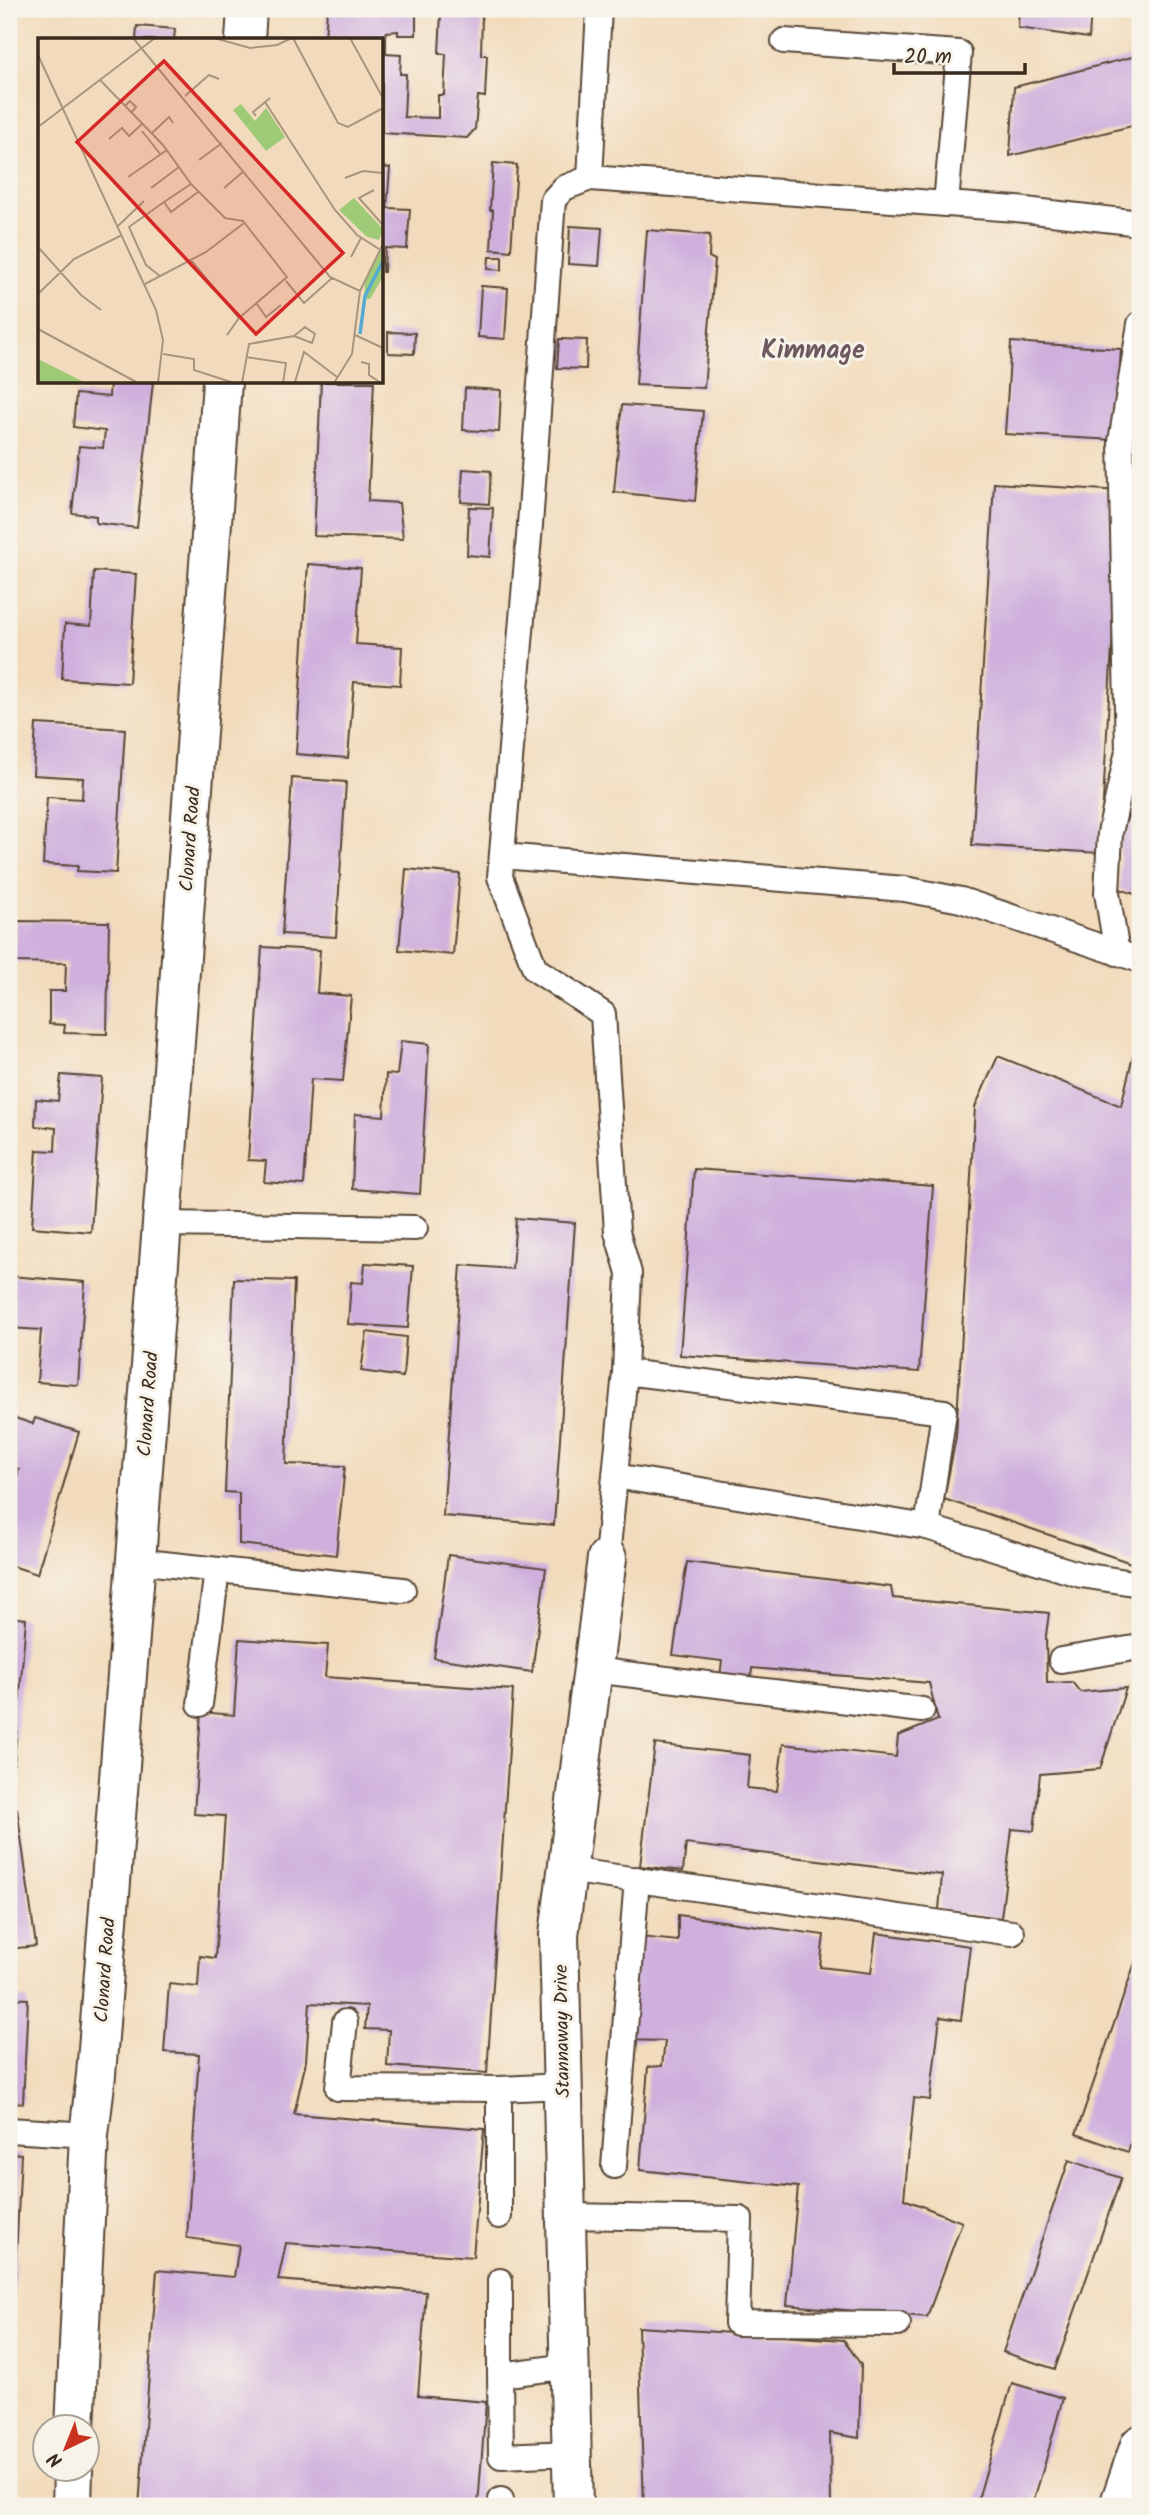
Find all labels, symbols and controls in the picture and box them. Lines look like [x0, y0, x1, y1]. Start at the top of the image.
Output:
scale bar [894, 32, 1025, 76]
inset map [38, 38, 383, 383]
text: 20 m [904, 41, 952, 74]
district label: Kimmage [761, 330, 865, 372]
street label: Clonard Road [172, 785, 210, 893]
street label: Clonard Road [130, 1350, 168, 1458]
street label: Clonard Road [87, 1916, 125, 2024]
street label: Stannaway Drive [547, 1964, 579, 2098]
north arrow [32, 2414, 102, 2484]
text: N [41, 2444, 70, 2474]

